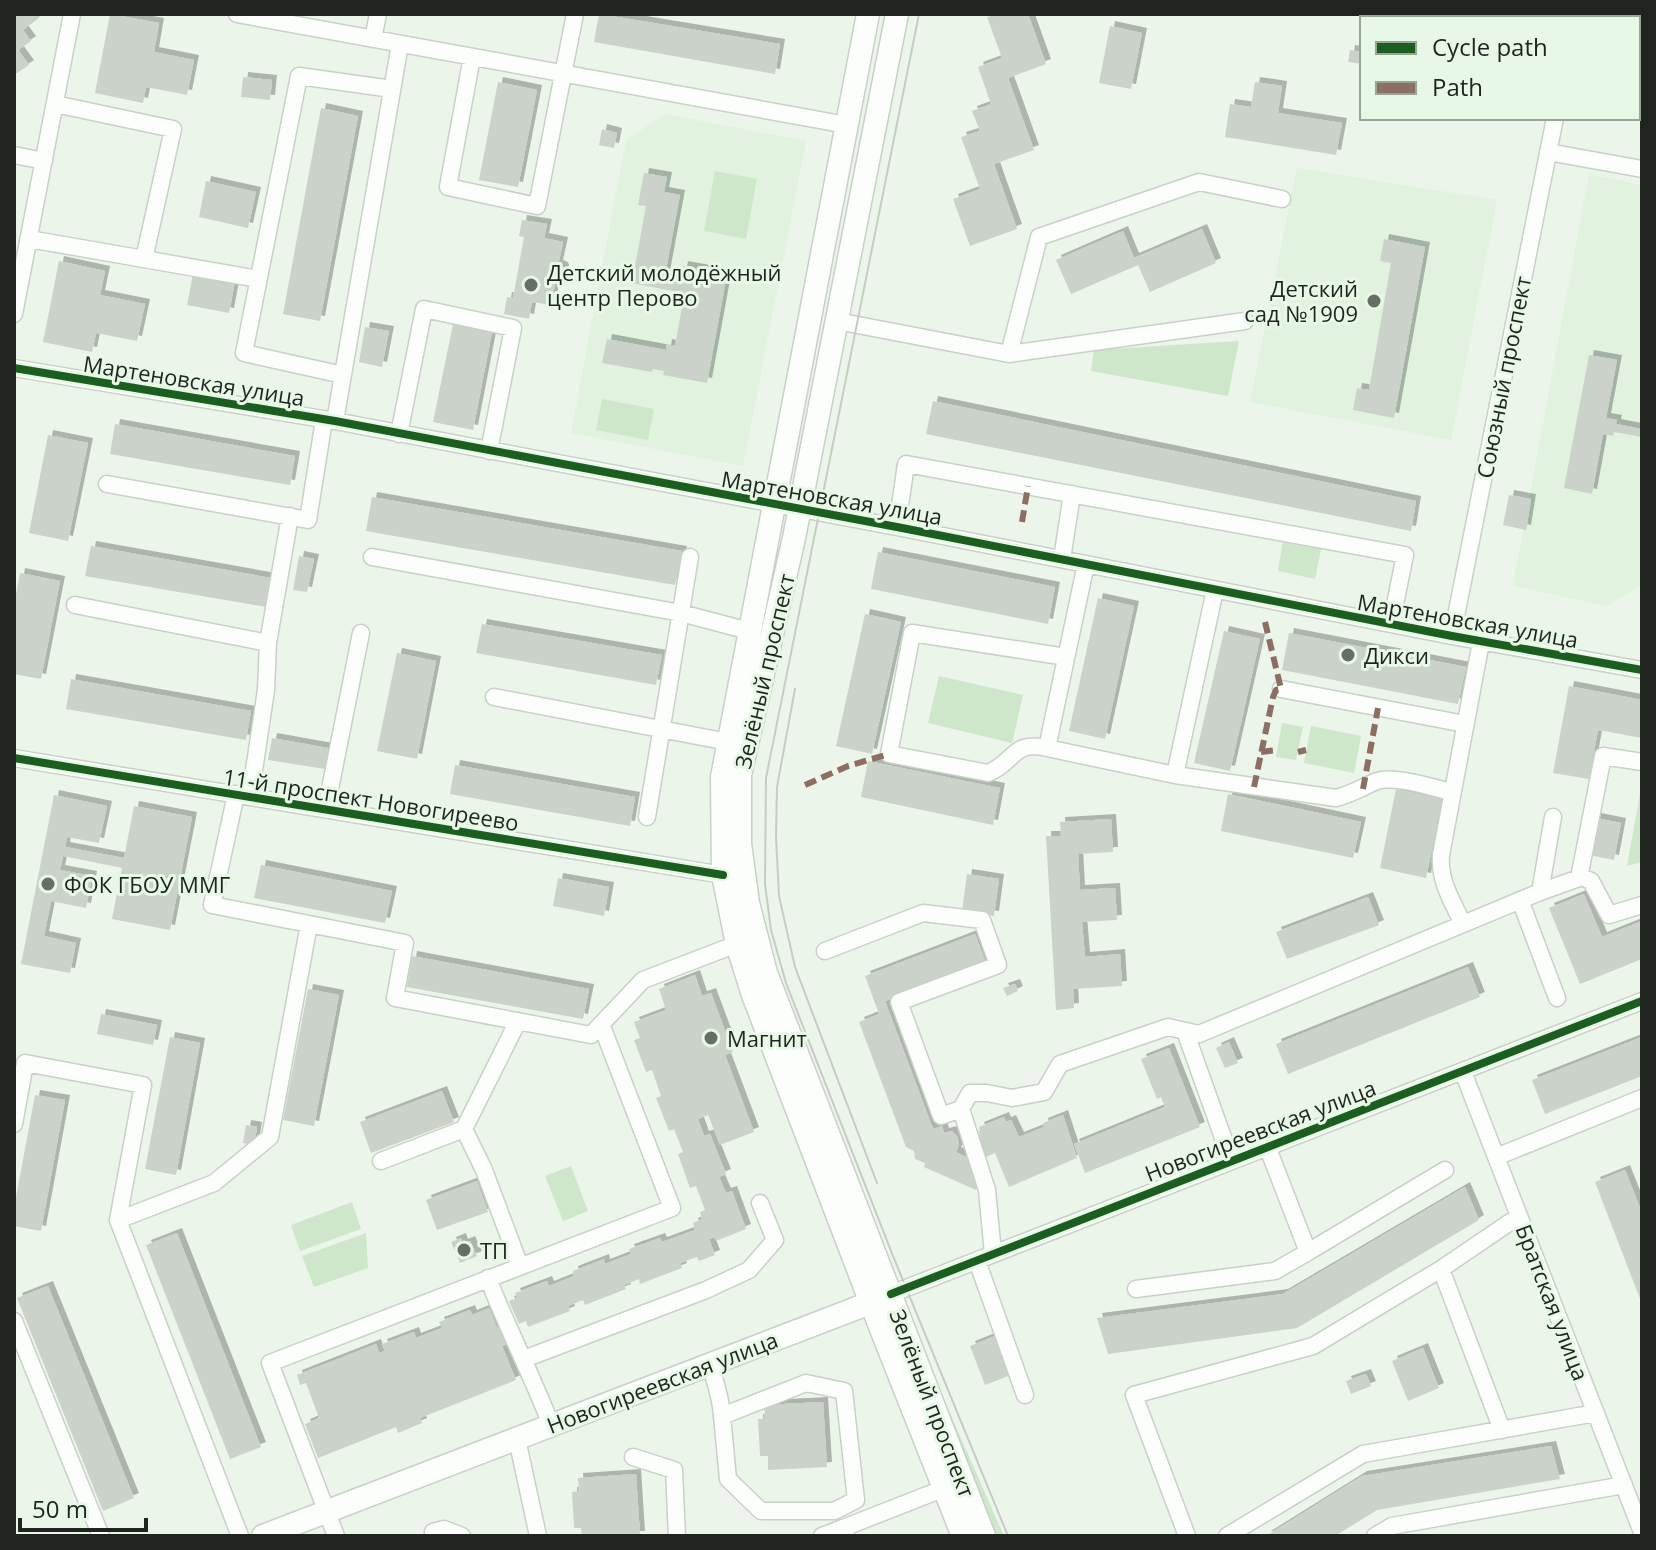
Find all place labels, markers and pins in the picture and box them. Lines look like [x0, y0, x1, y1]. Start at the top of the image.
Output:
place label: Детский молодёжный центр Перово [547, 257, 782, 312]
place label: Детский сад №1909 [1244, 273, 1358, 328]
marker: Детский молодёжный центр Перово [522, 276, 540, 294]
marker: Детский сад №1909 [1365, 292, 1383, 310]
place label: Дикси [1364, 640, 1429, 670]
marker: Дикси [1339, 646, 1357, 664]
place label: ФОК ГБОУ ММГ [64, 869, 230, 899]
marker: ФОК ГБОУ ММГ [39, 875, 57, 893]
place label: Магнит [727, 1023, 807, 1053]
marker: Магнит [702, 1029, 720, 1047]
place label: ТП [480, 1235, 508, 1265]
marker: ТП [455, 1241, 473, 1259]

